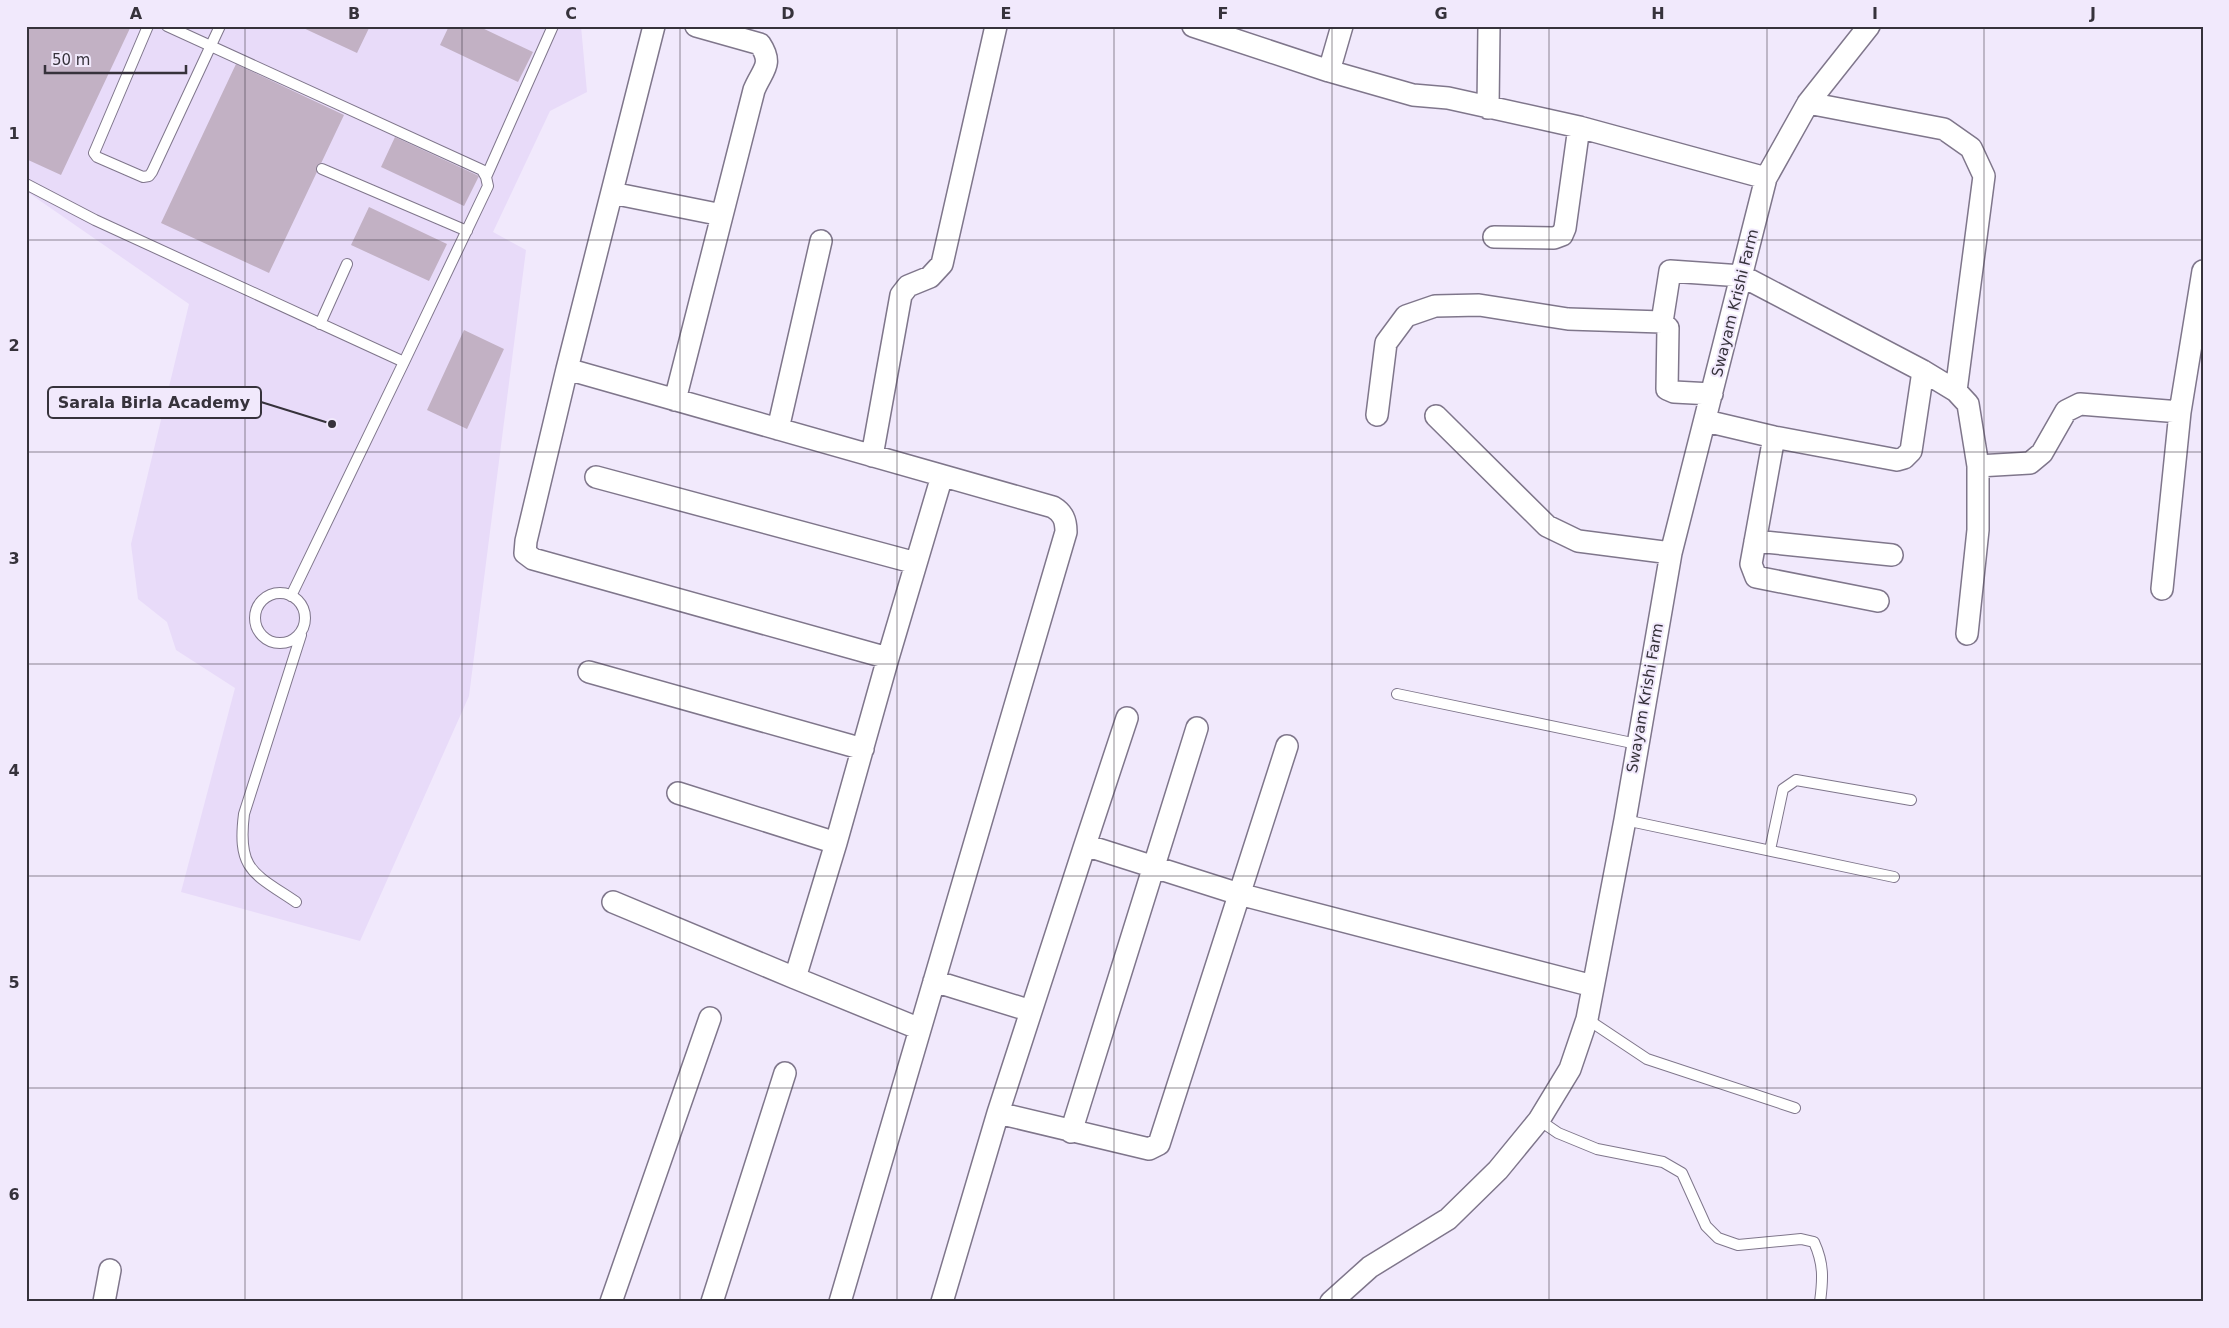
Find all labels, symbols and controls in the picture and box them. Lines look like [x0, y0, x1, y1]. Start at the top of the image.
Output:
text: A [130, 4, 143, 23]
text: B [348, 4, 360, 23]
text: C [565, 4, 577, 23]
text: D [781, 4, 795, 23]
text: E [1001, 4, 1011, 23]
text: F [1218, 4, 1228, 23]
text: G [1434, 4, 1448, 23]
text: H [1651, 4, 1665, 23]
text: I [1872, 4, 1878, 23]
text: J [2089, 4, 2096, 23]
scale bar [45, 42, 186, 74]
text: 50 m [52, 51, 90, 69]
text: 1 [8, 124, 20, 143]
street label: Swayam Krishi Farm [1708, 227, 1762, 379]
text: 2 [8, 336, 20, 355]
callout: Sarala Birla Academy [48, 387, 261, 418]
text: Sarala Birla Academy [58, 393, 251, 412]
text: 3 [8, 549, 20, 568]
street label: Swayam Krishi Farm [1623, 622, 1667, 774]
text: 4 [8, 761, 20, 780]
text: 5 [8, 973, 20, 992]
text: 6 [8, 1185, 20, 1204]

